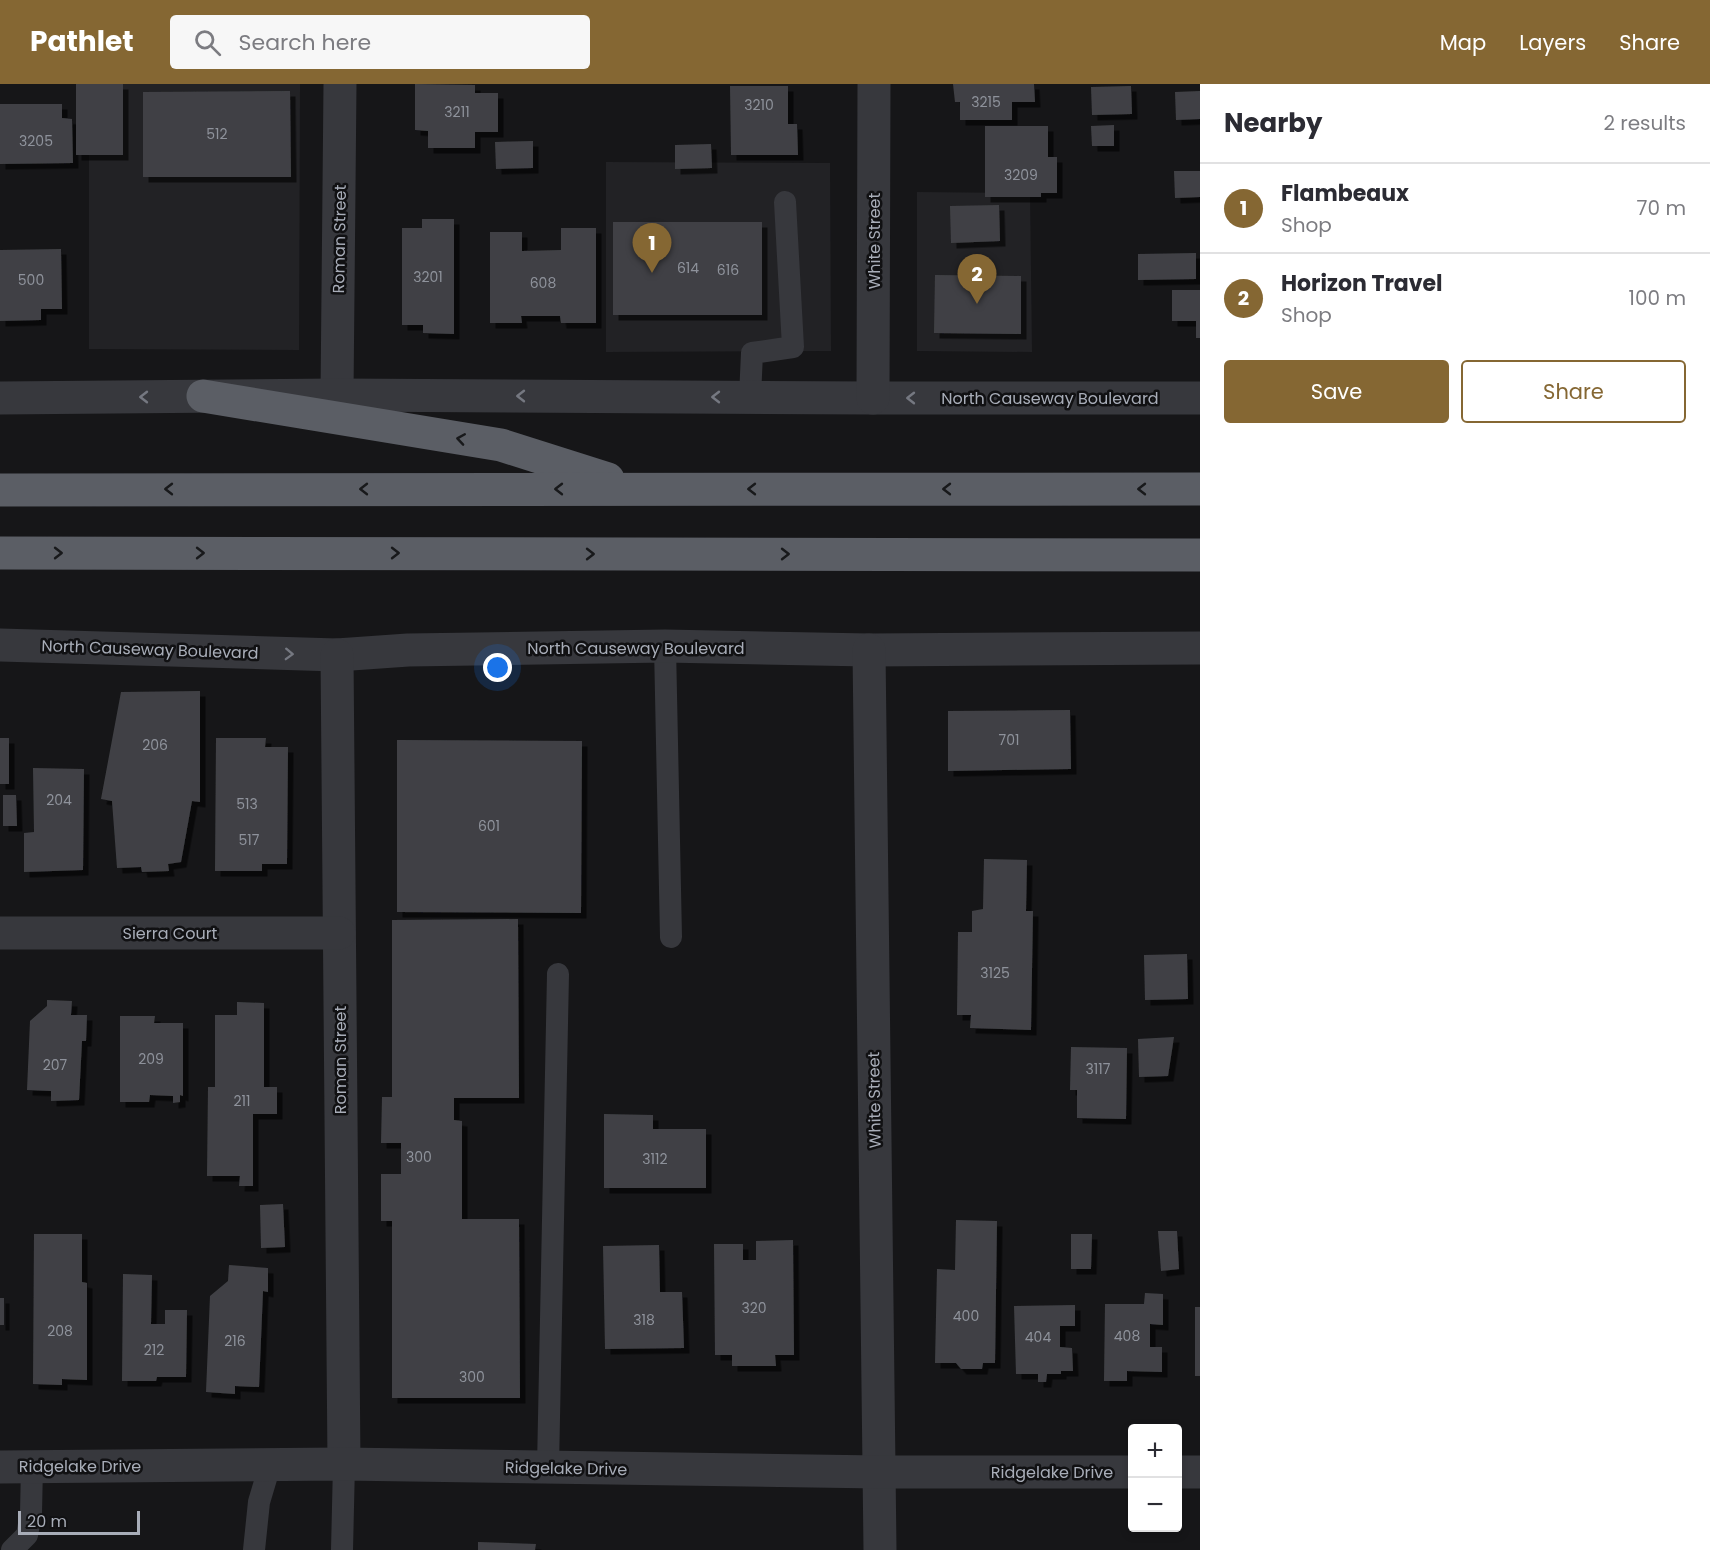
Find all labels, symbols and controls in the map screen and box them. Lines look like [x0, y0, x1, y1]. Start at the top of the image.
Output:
search box [170, 15, 590, 69]
text: Pathlet [30, 22, 134, 61]
icon: search [191, 26, 224, 59]
text: Search here [239, 27, 371, 58]
text: Map [1440, 28, 1486, 57]
text: Layers [1519, 28, 1586, 57]
text: Share [1619, 28, 1680, 57]
house number: 3215 [971, 92, 1001, 112]
house number: 3210 [744, 95, 774, 115]
house number: 3211 [444, 102, 470, 122]
text: Nearby [1224, 105, 1322, 141]
text: 2 results [1603, 109, 1686, 137]
house number: 512 [206, 124, 228, 144]
house number: 3205 [19, 131, 53, 151]
house number: 3209 [1004, 165, 1038, 185]
text: Flambeaux [1281, 178, 1409, 209]
street label: Roman Street [327, 184, 352, 294]
street label: White Street [863, 192, 886, 289]
text: 1 [1240, 194, 1247, 222]
text: 70 m [1637, 194, 1686, 222]
text: Shop [1281, 211, 1332, 239]
pin: 1 [632, 224, 672, 273]
pin: 2 [958, 254, 996, 304]
house number: 614 [677, 258, 699, 278]
house number: 616 [717, 260, 739, 280]
house number: 3201 [413, 267, 443, 287]
text: Horizon Travel [1281, 268, 1443, 299]
house number: 500 [18, 270, 44, 290]
house number: 608 [530, 273, 556, 293]
text: 2 [1238, 284, 1249, 312]
text: 100 m [1629, 284, 1686, 312]
text: Shop [1281, 301, 1332, 329]
button: Save [1224, 360, 1449, 423]
button: Share [1461, 360, 1686, 423]
street label: North Causeway Boulevard [941, 387, 1159, 410]
one-way arrow [140, 390, 149, 403]
one-way arrow [516, 390, 525, 402]
one-way arrow [711, 391, 720, 403]
one-way arrow [906, 392, 915, 404]
one-way arrow [456, 433, 466, 445]
one-way arrow [164, 483, 173, 496]
one-way arrow [359, 483, 368, 495]
one-way arrow [554, 483, 563, 495]
one-way arrow [747, 483, 756, 495]
one-way arrow [942, 483, 951, 495]
one-way arrow [1137, 483, 1146, 495]
one-way arrow [54, 547, 63, 559]
one-way arrow [196, 547, 205, 559]
one-way arrow [391, 547, 400, 559]
one-way arrow [586, 548, 595, 560]
one-way arrow [781, 548, 790, 560]
street label: North Causeway Boulevard [41, 634, 259, 665]
street label: North Causeway Boulevard [527, 637, 745, 660]
one-way arrow [285, 647, 294, 660]
your location [483, 653, 512, 682]
house number: 701 [999, 730, 1019, 750]
house number: 206 [142, 735, 168, 755]
house number: 204 [46, 790, 72, 810]
house number: 513 [236, 794, 258, 814]
house number: 601 [478, 816, 500, 836]
house number: 517 [239, 830, 260, 850]
street label: Sierra Court [123, 922, 218, 945]
house number: 3125 [980, 963, 1010, 983]
street label: Roman Street [329, 1006, 352, 1114]
house number: 209 [138, 1049, 164, 1069]
street label: White Street [862, 1051, 887, 1149]
house number: 207 [43, 1055, 68, 1075]
house number: 3117 [1086, 1059, 1111, 1079]
house number: 211 [233, 1091, 251, 1111]
house number: 300 [406, 1147, 432, 1167]
house number: 3112 [642, 1149, 668, 1169]
house number: 320 [741, 1298, 767, 1318]
house number: 400 [953, 1306, 979, 1326]
house number: 318 [633, 1310, 655, 1330]
house number: 208 [47, 1321, 73, 1341]
house number: 408 [1114, 1326, 1140, 1346]
house number: 404 [1025, 1327, 1051, 1347]
house number: 216 [224, 1331, 246, 1351]
house number: 212 [144, 1340, 164, 1360]
house number: 300 [459, 1367, 485, 1387]
map controls [1128, 1424, 1182, 1532]
button: + [1128, 1424, 1182, 1478]
street label: Ridgelake Drive [19, 1455, 141, 1478]
street label: Ridgelake Drive [505, 1456, 628, 1481]
street label: Ridgelake Drive [991, 1461, 1113, 1484]
button: − [1128, 1478, 1182, 1532]
scale bar [18, 1508, 140, 1536]
text: 20 m [27, 1510, 67, 1533]

